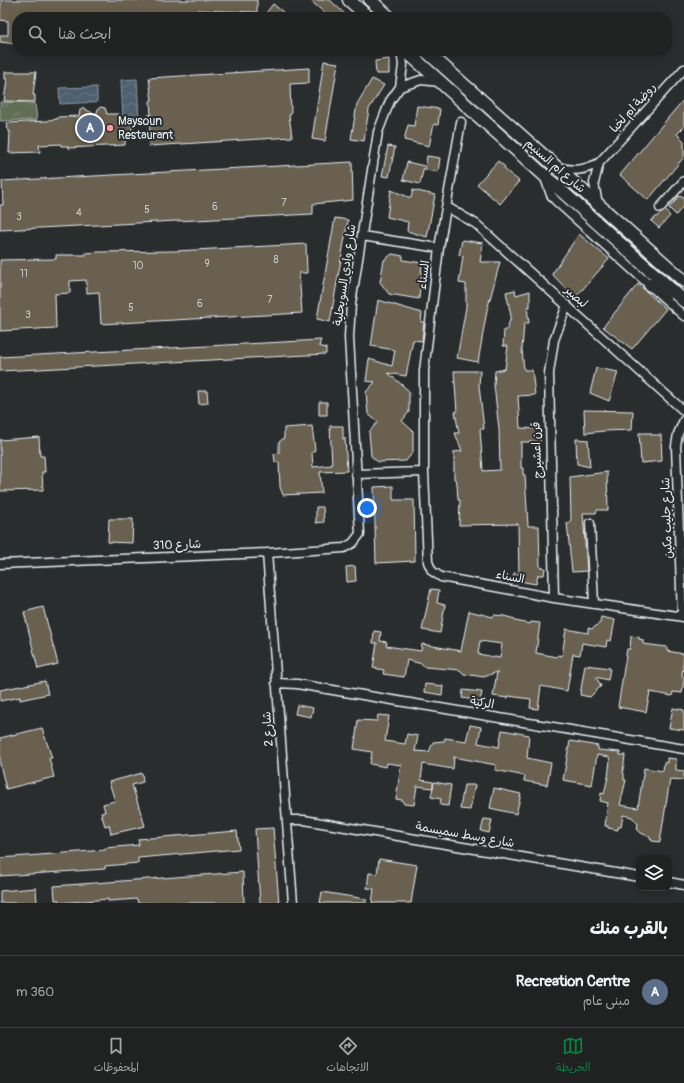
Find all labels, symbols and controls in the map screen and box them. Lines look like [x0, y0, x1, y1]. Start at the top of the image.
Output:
search box [12, 12, 672, 56]
icon: search [26, 23, 48, 45]
text: ابحث هنا [58, 25, 111, 44]
street label: روضة ام لخبا [607, 80, 660, 137]
pin: A [77, 113, 103, 143]
place label: Maysoun Restaurant [118, 114, 174, 143]
marker: Maysoun Restaurant [105, 123, 115, 133]
street label: شارع ام السنيم [521, 136, 588, 197]
house number: 7 [281, 197, 287, 209]
house number: 6 [212, 201, 218, 213]
house number: 5 [144, 204, 150, 216]
house number: 4 [76, 207, 82, 219]
house number: 3 [16, 211, 22, 223]
street label: شارع وادي السويحلية [330, 223, 361, 327]
house number: 8 [273, 254, 279, 266]
house number: 9 [204, 258, 210, 270]
street label: السناء [415, 259, 433, 290]
house number: 10 [133, 260, 144, 272]
house number: 11 [20, 268, 28, 280]
street label: لبصير [561, 282, 591, 311]
house number: 7 [267, 294, 273, 306]
house number: 6 [197, 298, 203, 310]
house number: 5 [128, 302, 134, 314]
house number: 3 [25, 309, 31, 321]
street label: قرن اعشيرج [529, 421, 546, 479]
street label: شارع جليب مكين [658, 477, 677, 559]
your location [357, 498, 377, 518]
street label: شارع 310 [153, 537, 201, 554]
street label: السناء [494, 567, 526, 587]
street label: الركيّة [469, 694, 495, 712]
street label: شارع 2 [259, 711, 278, 747]
street label: شارع وسط سميسمة [414, 819, 516, 852]
map controls [636, 855, 672, 891]
button: layers [636, 855, 672, 891]
text: بالقرب منك [590, 918, 668, 939]
text: Recreation Centre [516, 972, 630, 991]
text: 360 m [16, 984, 54, 1000]
text: A [651, 984, 659, 1000]
text: مبنى عام [583, 993, 630, 1009]
tab: المحفوظات [94, 1035, 139, 1077]
tab: الاتجاهات [326, 1035, 369, 1077]
tab: الخريطة [556, 1035, 590, 1077]

